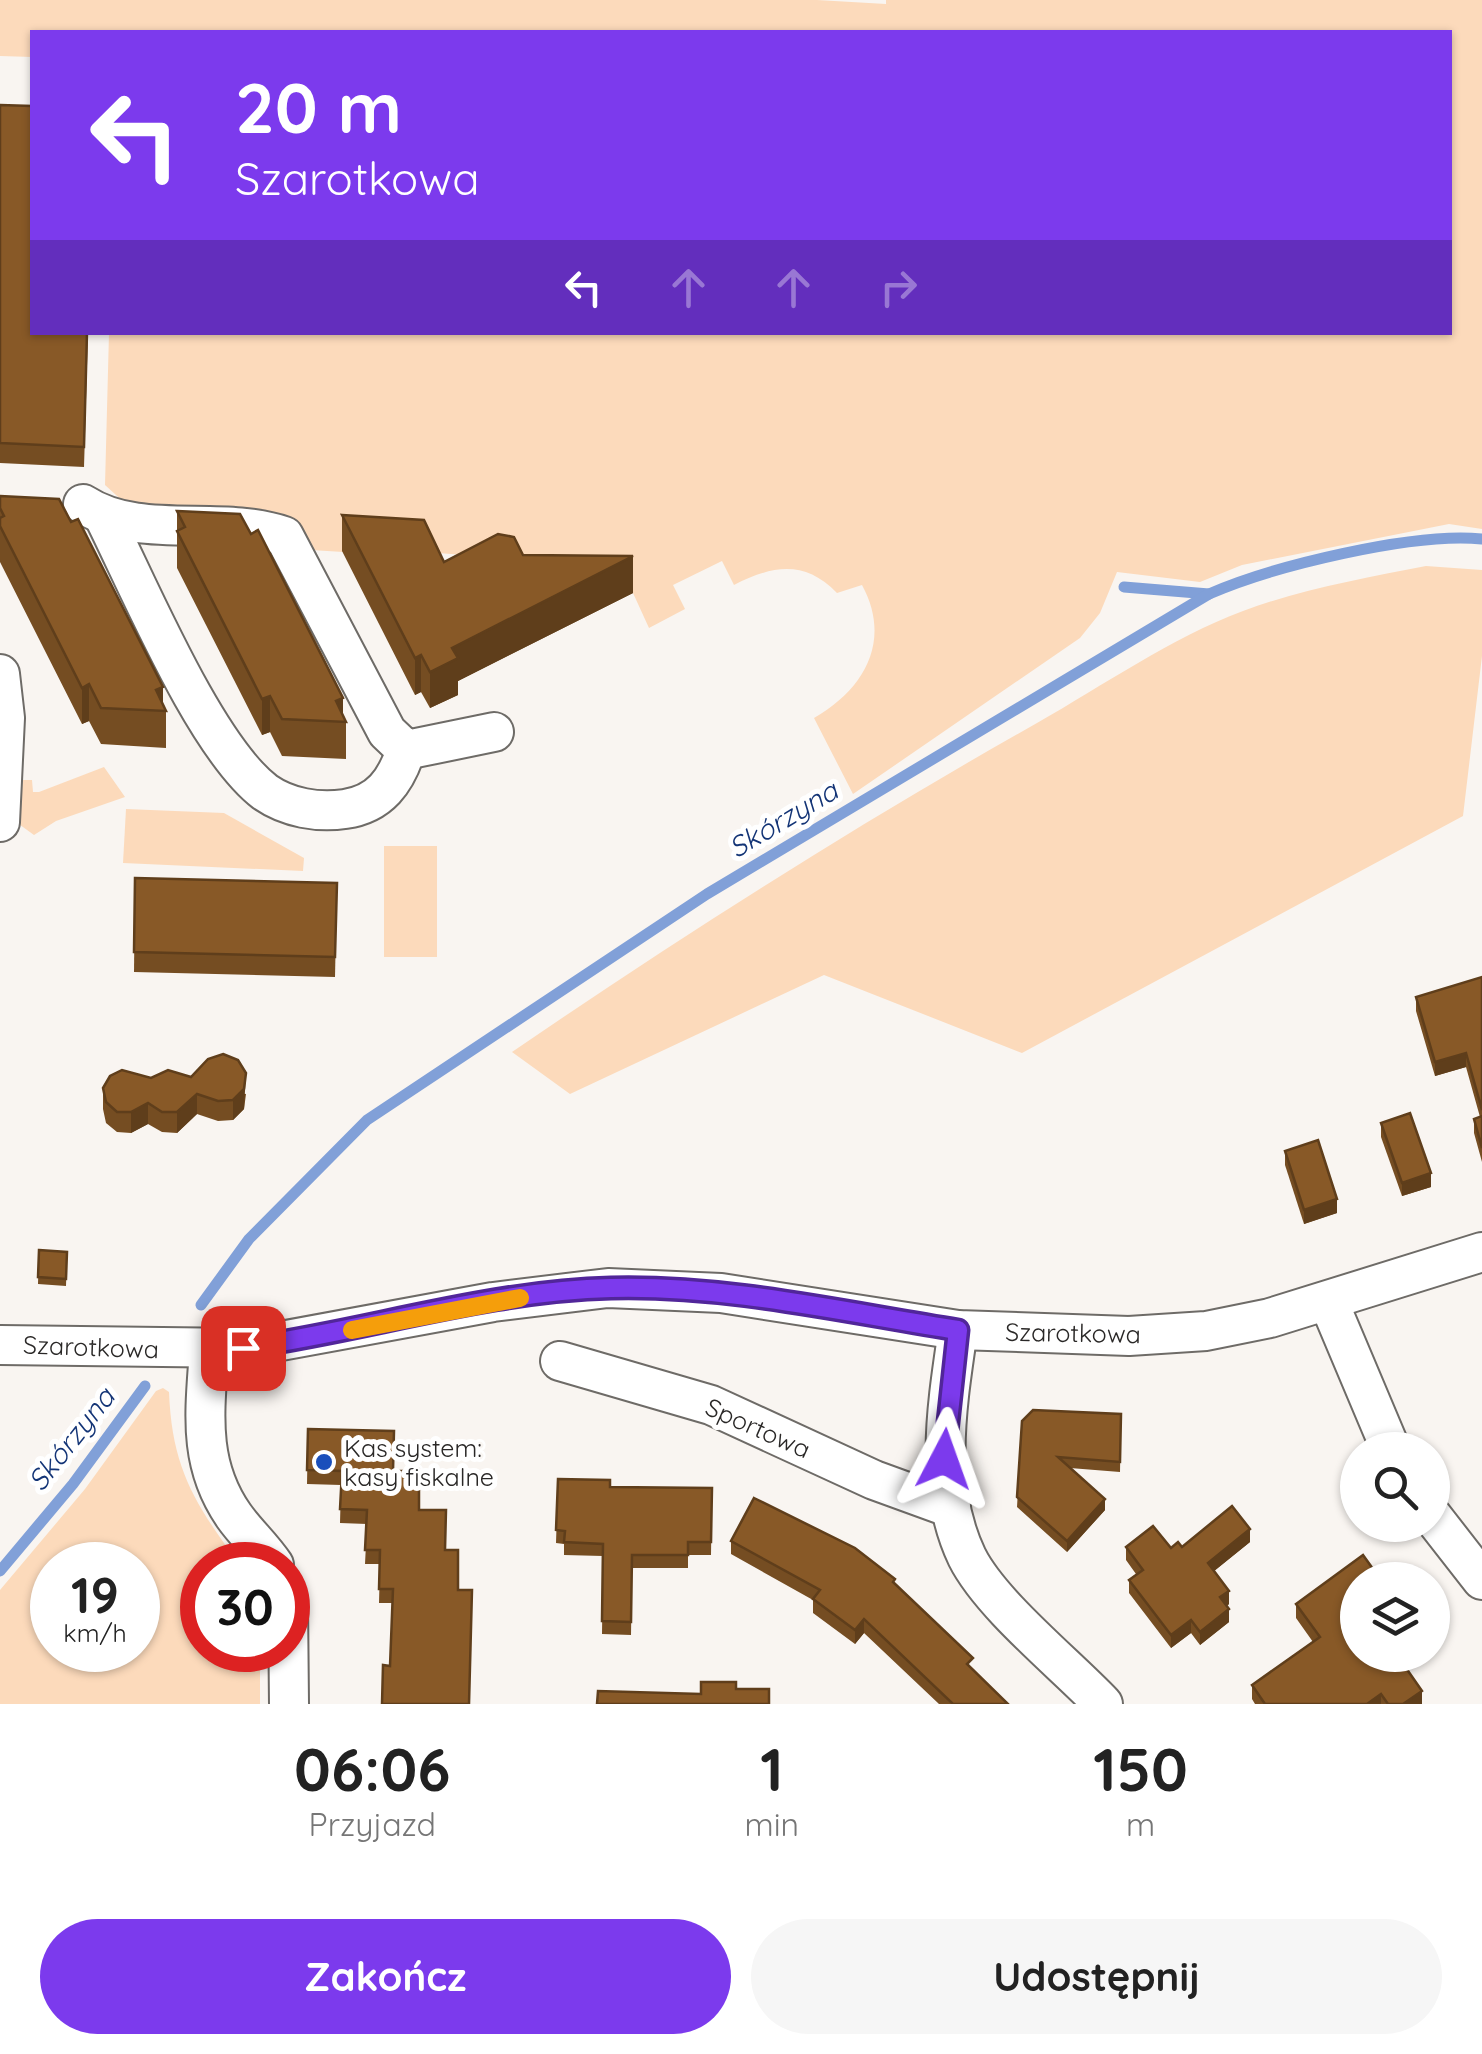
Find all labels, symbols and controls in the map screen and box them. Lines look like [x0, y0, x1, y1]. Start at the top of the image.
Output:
text: 20 m [235, 63, 402, 151]
icon: left [70, 70, 200, 200]
text: Szarotkowa [235, 150, 479, 206]
icon: left [556, 260, 611, 315]
icon: ahead [661, 260, 716, 315]
icon: ahead [766, 260, 821, 315]
icon: right [871, 260, 926, 315]
water label: Skórzyna [722, 771, 845, 865]
pin [201, 1306, 286, 1391]
street label: Szarotkowa [1005, 1316, 1141, 1349]
icon: arrive [216, 1321, 271, 1376]
street label: Szarotkowa [23, 1329, 159, 1364]
water label: Skórzyna [20, 1379, 123, 1497]
street label: Sportowa [701, 1391, 815, 1464]
position arrow [892, 1407, 996, 1511]
place label: Kas system: kasy fiskalne [344, 1432, 494, 1492]
map controls [1340, 1432, 1450, 1672]
button: search [1340, 1432, 1450, 1542]
marker: Kas system: kasy fiskalne [313, 1451, 335, 1473]
speed limit sign: 30 [180, 1542, 310, 1672]
button: layers [1340, 1562, 1450, 1672]
text: 19 [71, 1563, 119, 1626]
text: km/h [63, 1617, 127, 1648]
text: 06:06 [294, 1731, 450, 1806]
text: 1 [760, 1731, 783, 1806]
text: 150 [1093, 1731, 1188, 1806]
text: Przyjazd [309, 1804, 436, 1844]
text: min [745, 1804, 799, 1844]
text: m [1126, 1804, 1155, 1844]
button: Zakończ [40, 1919, 731, 2034]
button: Udostępnij [751, 1919, 1442, 2034]

